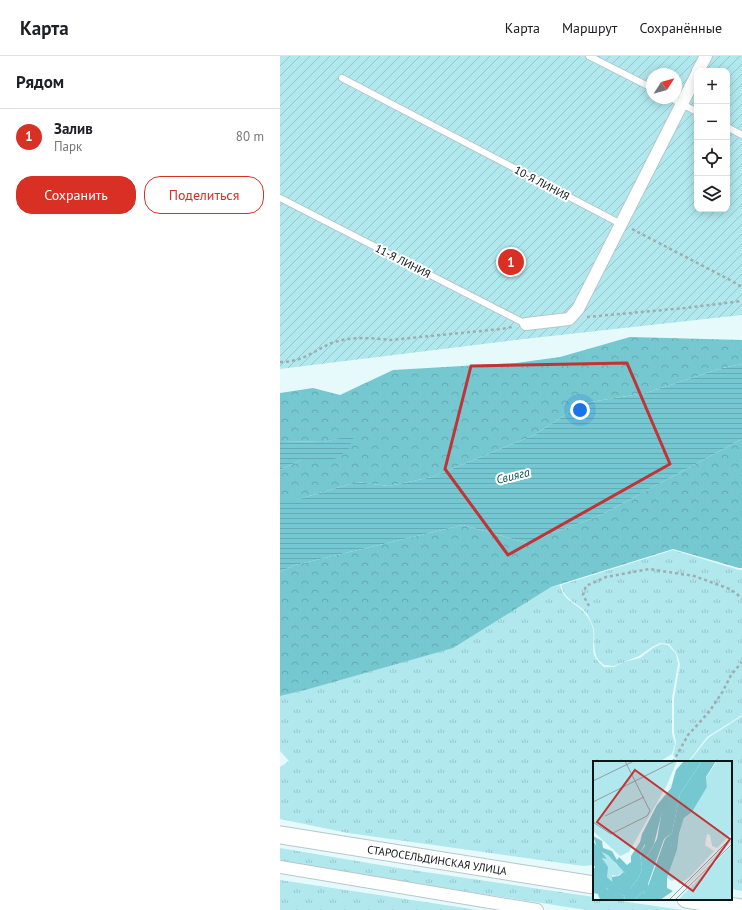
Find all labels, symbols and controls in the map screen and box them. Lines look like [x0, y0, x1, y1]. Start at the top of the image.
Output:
text: Карта [20, 16, 69, 40]
text: Карта [505, 19, 540, 37]
text: Маршрут [562, 19, 617, 37]
text: Сохранённые [639, 19, 722, 37]
north arrow [646, 68, 682, 104]
map controls [694, 68, 730, 212]
button: + [694, 68, 730, 104]
text: Рядом [16, 71, 64, 93]
button: − [694, 104, 730, 140]
text: Залив [54, 119, 93, 138]
text: 1 [25, 128, 33, 145]
text: 80 m [236, 128, 264, 145]
text: Парк [54, 138, 82, 155]
button: locate [694, 140, 730, 176]
street label: 10-Я ЛИНИЯ [512, 163, 572, 203]
button: Сохранить [16, 176, 136, 214]
button: Поделиться [144, 176, 264, 214]
button: layers [694, 176, 730, 212]
street label: 11-Я ЛИНИЯ [373, 241, 433, 281]
pin: 1 [498, 247, 524, 277]
your location [570, 400, 590, 420]
water label: Свияга [495, 464, 531, 487]
inset map [593, 761, 732, 900]
street label: СТАРОСЕЛЬДИНСКАЯ УЛИЦА [366, 842, 508, 878]

